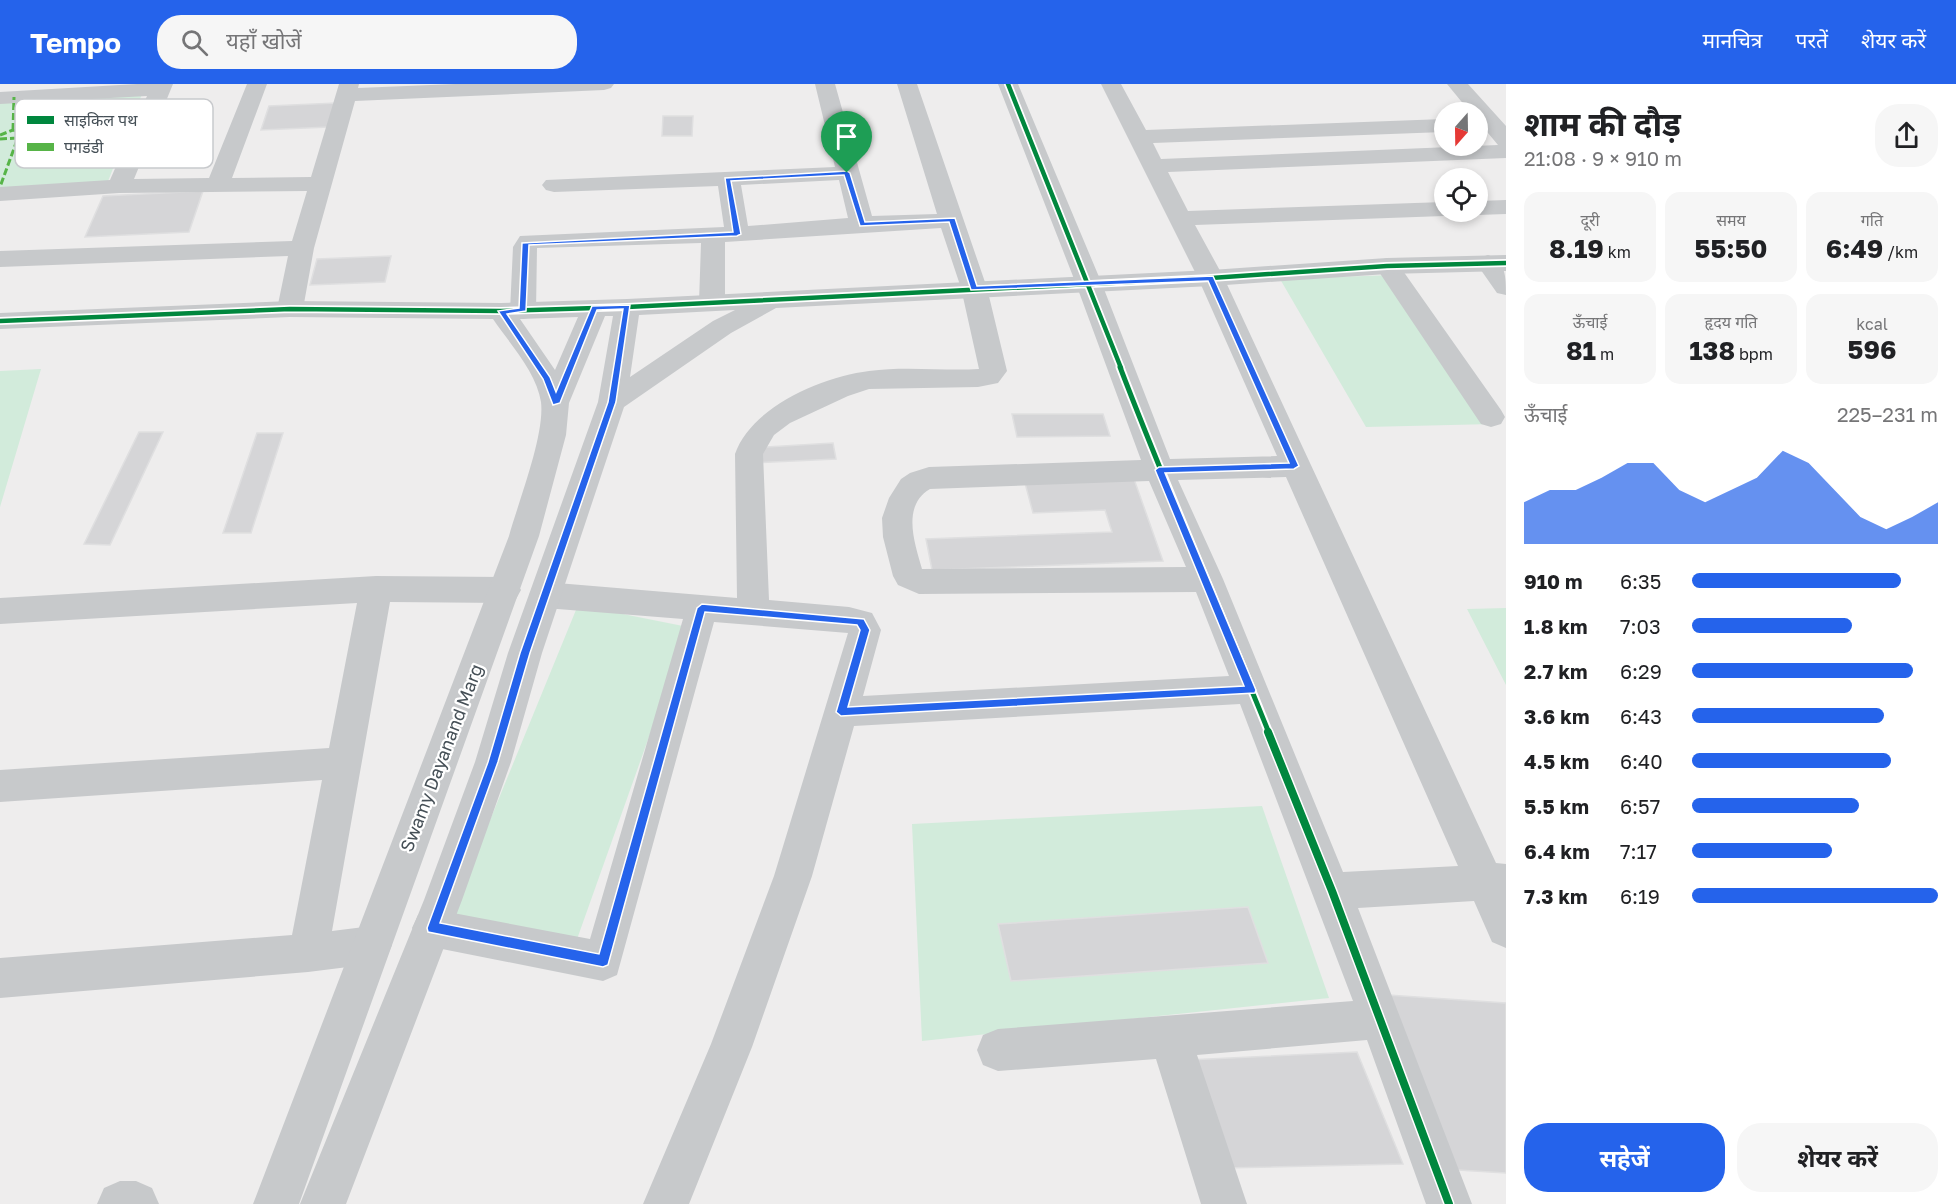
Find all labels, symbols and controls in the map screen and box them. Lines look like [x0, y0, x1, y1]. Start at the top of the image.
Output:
search box [157, 15, 577, 69]
text: Tempo [30, 26, 121, 59]
icon: search [178, 26, 211, 59]
text: यहाँ खोजें [226, 27, 302, 54]
text: मानचित्र [1702, 27, 1762, 53]
text: परतें [1795, 27, 1828, 53]
text: शेयर करें [1861, 27, 1926, 53]
legend [15, 99, 213, 168]
north arrow [1434, 102, 1488, 156]
map controls [1434, 102, 1488, 222]
text: शाम की दौड़ [1524, 104, 1681, 143]
button: share [1875, 104, 1938, 167]
text: साइकिल पथ [64, 110, 138, 130]
pin [821, 111, 872, 173]
icon: arrive [830, 120, 863, 153]
text: पगडंडी [64, 137, 104, 157]
text: 21:08 · 9 × 910 m [1524, 146, 1682, 170]
button: locate [1434, 168, 1488, 222]
text: दूरी [1580, 210, 1600, 230]
text: समय [1716, 210, 1746, 230]
text: गति [1861, 210, 1883, 230]
text: 8.19 [1549, 233, 1604, 264]
text: 55:50 [1695, 233, 1767, 264]
text: 6:49 [1826, 233, 1883, 264]
text: km [1604, 242, 1631, 262]
text: /km [1883, 242, 1918, 262]
text: ऊँचाई [1573, 312, 1607, 332]
text: हृदय गति [1705, 312, 1757, 332]
text: kcal [1856, 314, 1888, 334]
text: 596 [1848, 334, 1896, 365]
text: 81 [1566, 335, 1596, 366]
text: 138 [1689, 335, 1735, 366]
text: m [1596, 344, 1614, 364]
text: bpm [1735, 344, 1773, 364]
text: ऊँचाई [1524, 402, 1567, 426]
text: 225–231 m [1837, 402, 1938, 426]
text: 910 m [1524, 569, 1583, 593]
text: 6:35 [1620, 569, 1661, 593]
text: 1.8 km [1524, 614, 1588, 638]
text: 7:03 [1620, 614, 1661, 638]
text: 2.7 km [1524, 659, 1588, 683]
text: 6:29 [1620, 659, 1662, 683]
street label: Swamy Dayanand Marg [395, 661, 487, 855]
text: 3.6 km [1524, 704, 1589, 728]
text: 6:43 [1620, 704, 1662, 728]
text: 4.5 km [1524, 749, 1589, 773]
text: 6:40 [1620, 749, 1663, 773]
text: 5.5 km [1524, 794, 1589, 818]
text: 6:57 [1620, 794, 1660, 818]
text: 6.4 km [1524, 839, 1590, 863]
text: 7:17 [1620, 839, 1657, 863]
text: 7.3 km [1524, 884, 1588, 908]
text: 6:19 [1620, 884, 1660, 908]
button: सहेजें [1524, 1123, 1725, 1192]
button: शेयर करें [1737, 1123, 1938, 1192]

